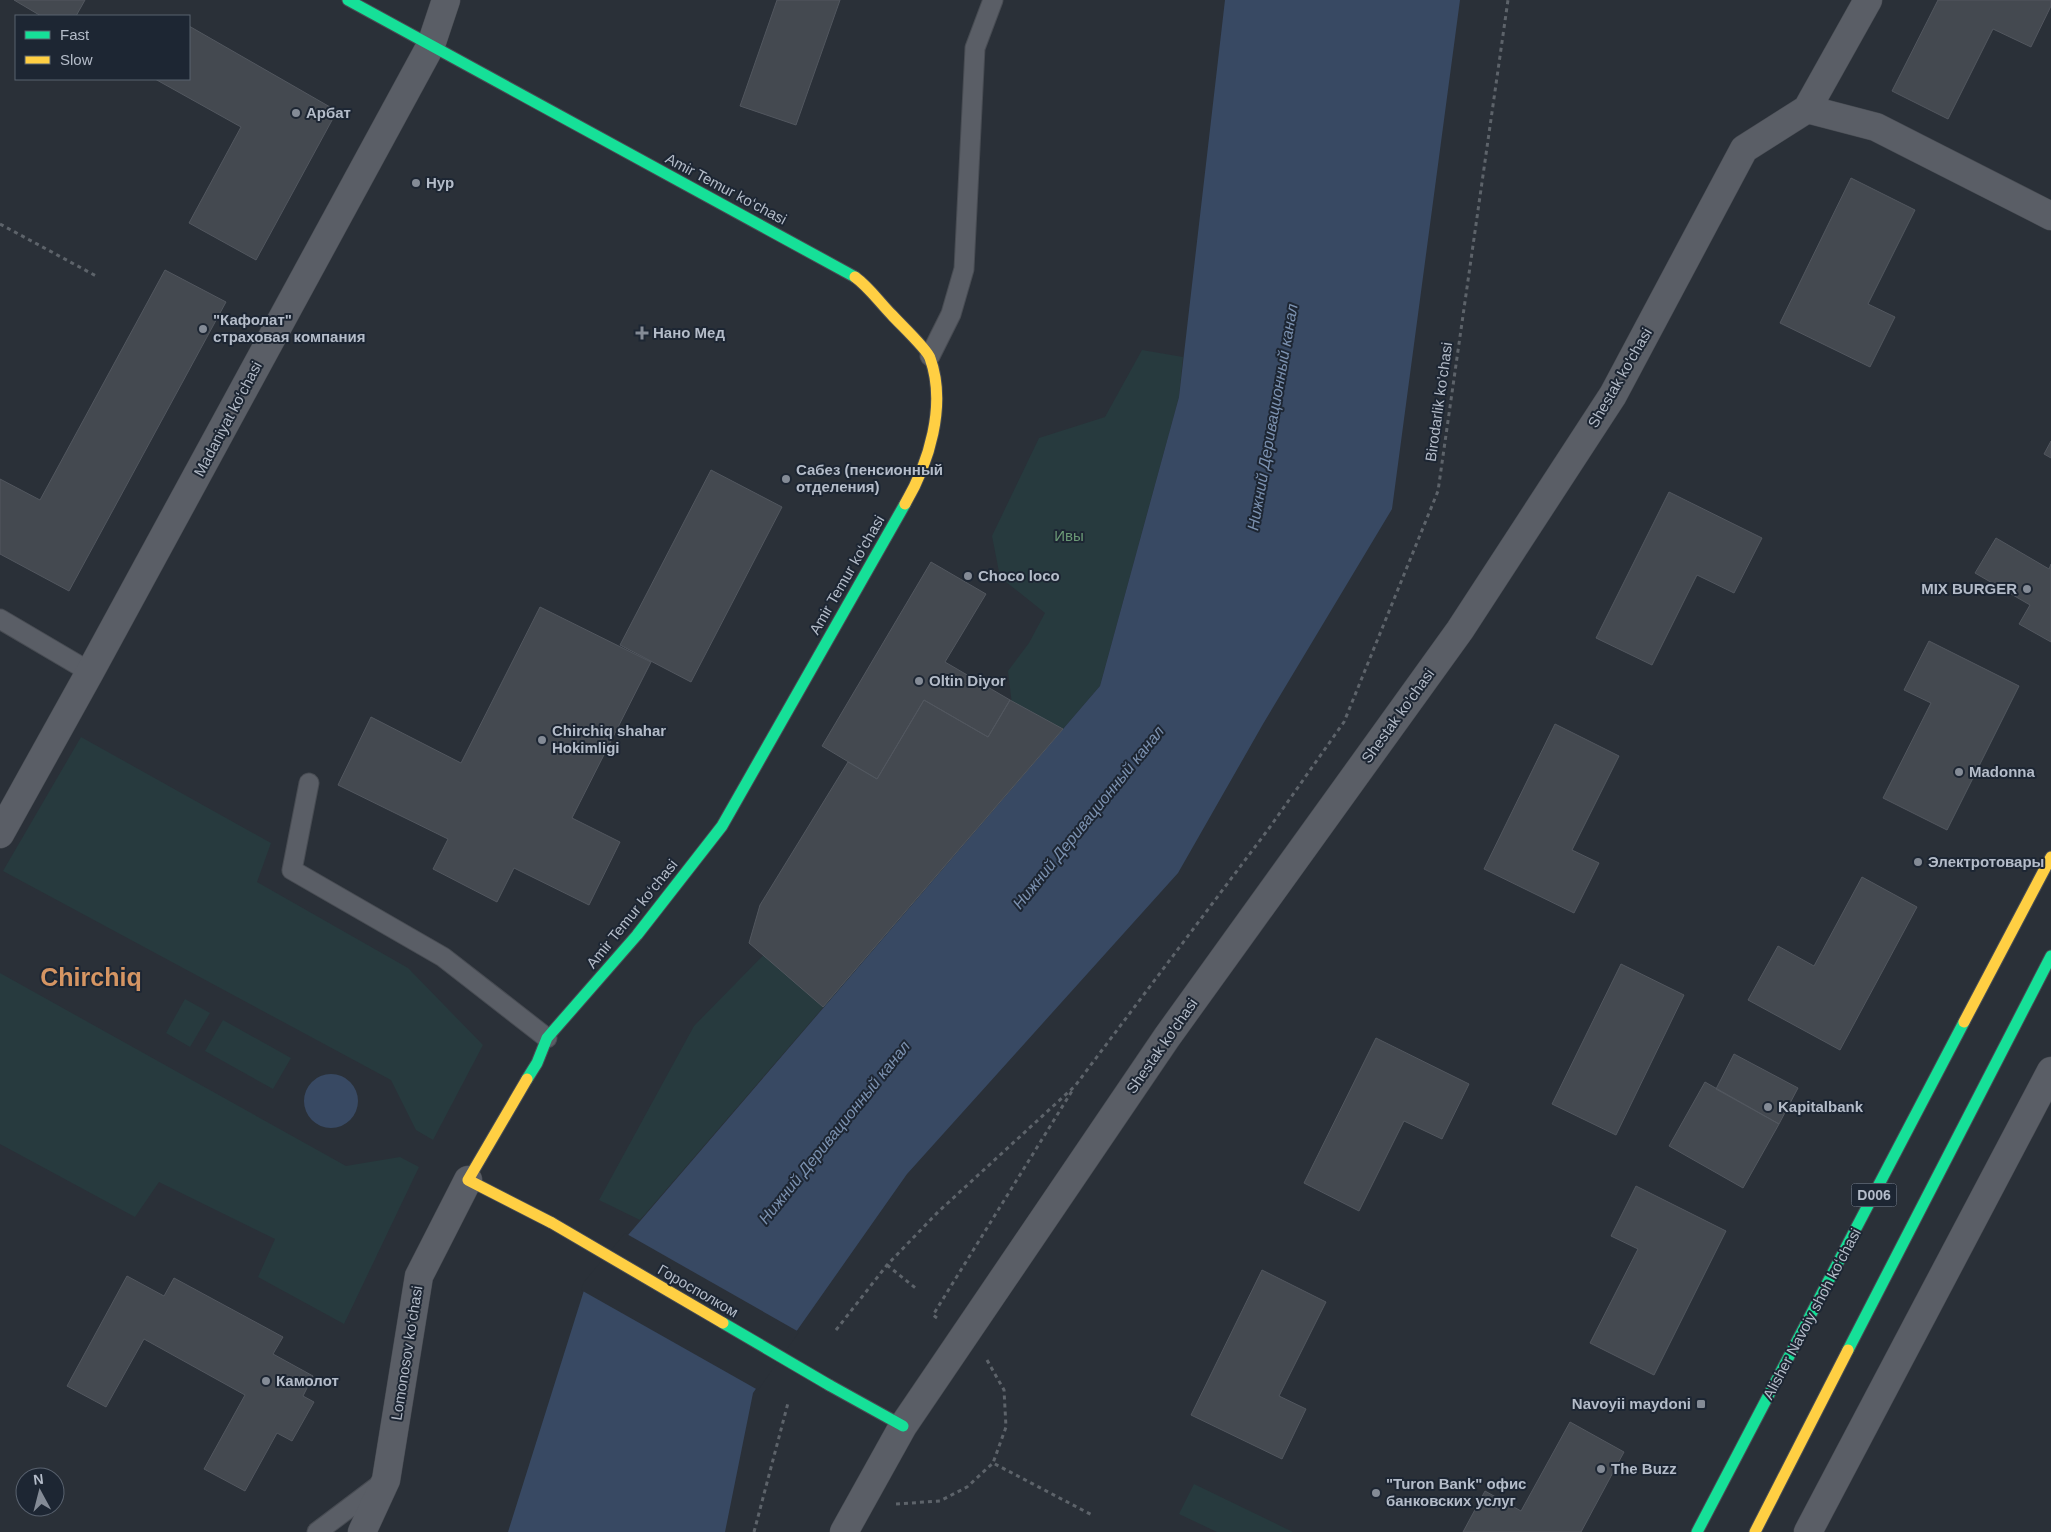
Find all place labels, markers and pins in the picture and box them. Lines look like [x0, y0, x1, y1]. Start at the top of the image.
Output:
place label: Арбат [306, 104, 351, 121]
marker: Арбат [290, 107, 302, 119]
place label: Нур [426, 174, 454, 191]
marker: Нур [410, 177, 422, 189]
place label: "Кафолат" страховая компания [213, 311, 365, 345]
marker: "Кафолат" страховая компания [197, 323, 209, 335]
place label: Нано Мед [653, 324, 725, 341]
marker: Нано Мед [635, 326, 649, 340]
place label: Сабез (пенсионный отделения) [796, 461, 943, 495]
marker: Сабез (пенсионный отделения) [780, 473, 792, 485]
place label: Choco loco [978, 567, 1060, 584]
marker: Choco loco [962, 570, 974, 582]
place label: MIX BURGER [1921, 580, 2017, 597]
marker: MIX BURGER [2021, 583, 2033, 595]
place label: Oltin Diyor [929, 672, 1006, 689]
marker: Oltin Diyor [913, 675, 925, 687]
place label: Chirchiq shahar Hokimligi [552, 722, 666, 756]
marker: Chirchiq shahar Hokimligi [536, 734, 548, 746]
place label: Madonna [1969, 763, 2035, 780]
marker: Madonna [1953, 766, 1965, 778]
place label: Электротовары [1928, 853, 2044, 870]
marker: Электротовары [1912, 856, 1924, 868]
place label: Kapitalbank [1778, 1098, 1864, 1115]
marker: Kapitalbank [1762, 1101, 1774, 1113]
place label: Камолот [276, 1372, 339, 1389]
marker: Камолот [260, 1375, 272, 1387]
place label: Navoyii maydoni [1572, 1395, 1691, 1412]
marker: Navoyii maydoni [1695, 1398, 1707, 1410]
place label: The Buzz [1611, 1460, 1677, 1477]
marker: The Buzz [1595, 1463, 1607, 1475]
place label: "Turon Bank" офис банковских услуг [1386, 1475, 1526, 1509]
marker: "Turon Bank" офис банковских услуг [1370, 1487, 1382, 1499]

